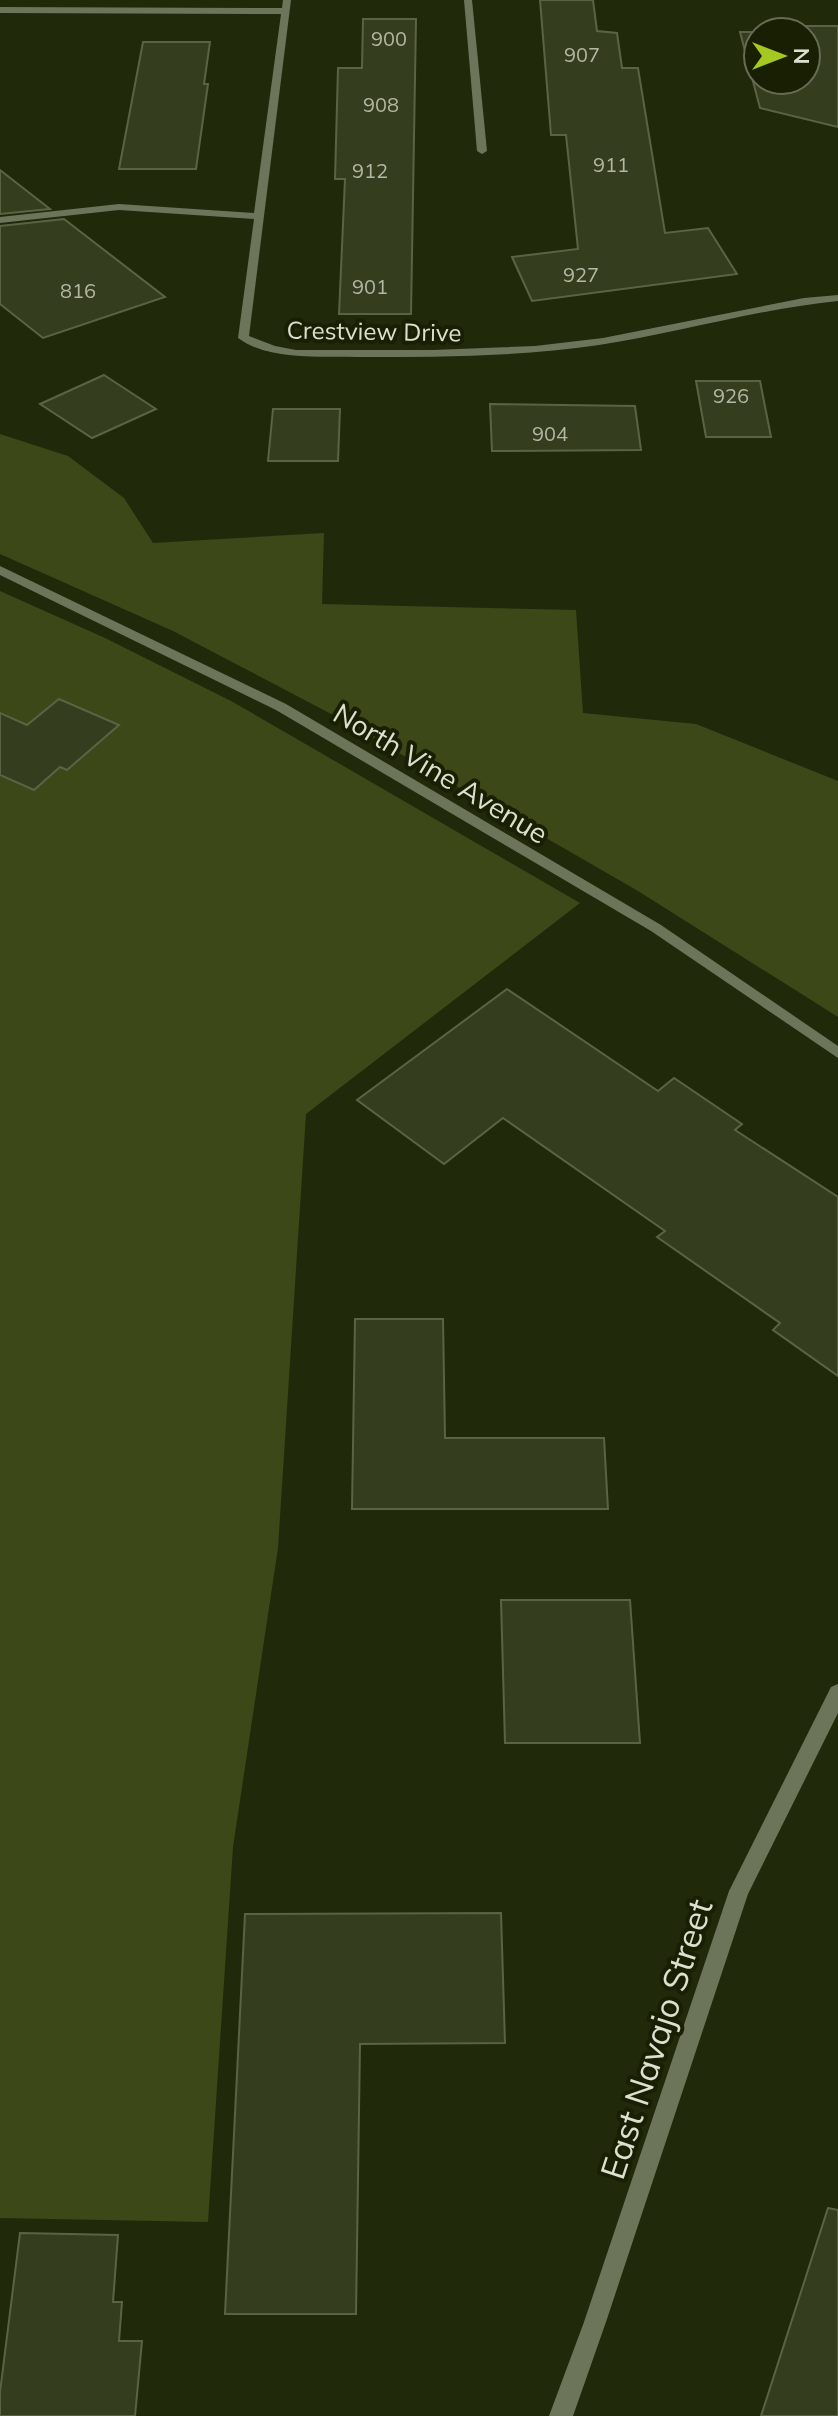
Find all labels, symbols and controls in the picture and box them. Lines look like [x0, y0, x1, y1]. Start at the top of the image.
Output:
north arrow [742, 16, 822, 96]
house number: 900 [371, 26, 407, 51]
house number: 907 [564, 42, 600, 67]
text: N [788, 48, 816, 64]
house number: 908 [363, 92, 399, 117]
house number: 911 [593, 152, 629, 177]
house number: 912 [352, 158, 388, 183]
house number: 927 [563, 262, 599, 287]
house number: 901 [352, 274, 388, 299]
house number: 816 [60, 278, 96, 303]
street label: Crestview Drive [286, 314, 462, 348]
house number: 926 [713, 383, 749, 408]
house number: 904 [532, 421, 568, 446]
street label: North Vine Avenue [327, 695, 555, 851]
street label: East Navajo Street [590, 1894, 722, 2184]

